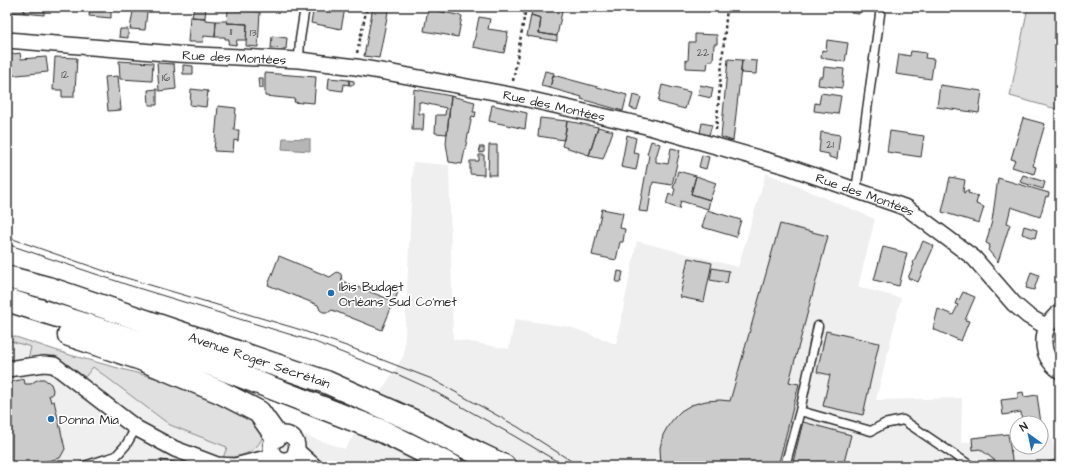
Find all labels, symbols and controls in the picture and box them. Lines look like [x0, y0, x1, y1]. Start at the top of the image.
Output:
house number: 11 [230, 24, 233, 39]
house number: 13 [249, 25, 257, 40]
house number: 22 [697, 45, 710, 60]
street label: Rue des Montées [182, 46, 287, 69]
house number: 12 [61, 67, 70, 82]
house number: 16 [162, 70, 170, 85]
street label: Rue des Montées [502, 86, 607, 126]
house number: 21 [826, 137, 834, 152]
street label: Rue des Montées [813, 169, 919, 221]
place label: Ibis Budget Orléans Sud Co'met [339, 278, 457, 311]
marker: Ibis Budget Orléans Sud Co'met [326, 288, 336, 298]
street label: Avenue Roger Secrétain [186, 328, 334, 393]
place label: Donna Mia [59, 411, 119, 429]
marker: Donna Mia [46, 414, 56, 424]
north arrow [1009, 415, 1049, 455]
text: N [1017, 419, 1031, 435]

